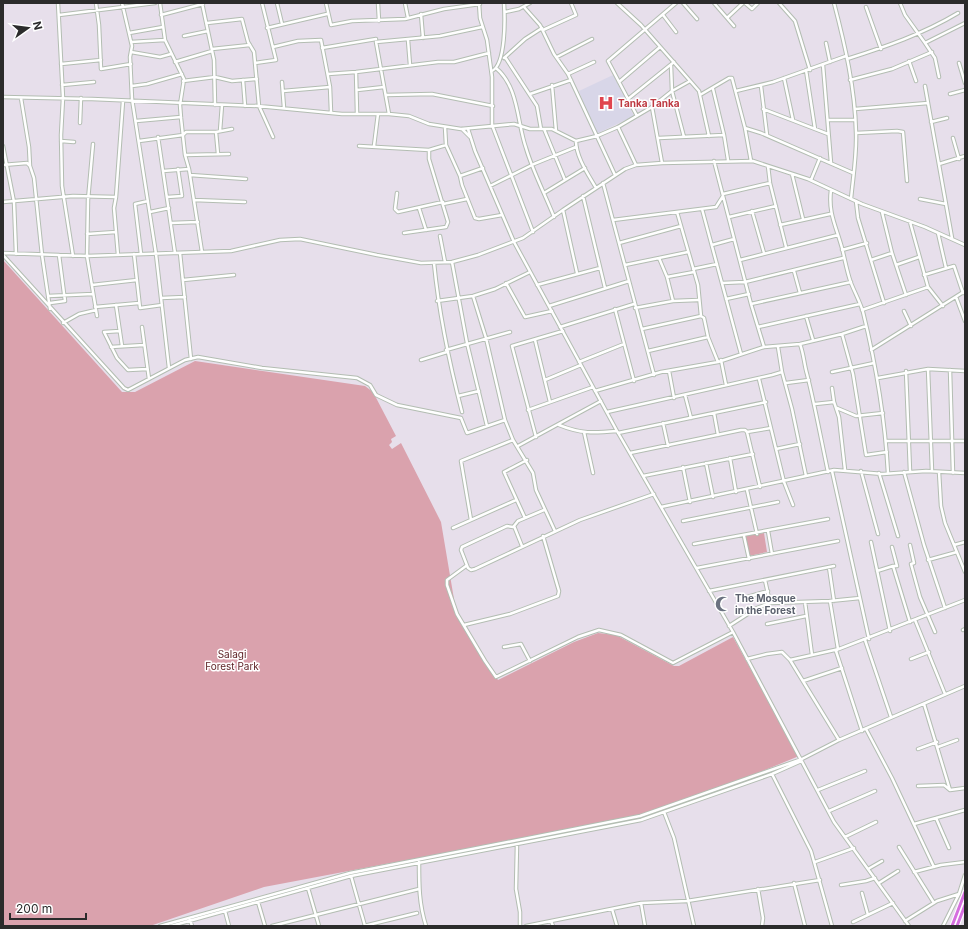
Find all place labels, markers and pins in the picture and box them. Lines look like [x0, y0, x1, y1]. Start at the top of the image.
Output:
hospital icon: Tanka Tanka [597, 94, 615, 112]
place label: Tanka Tanka [618, 97, 680, 109]
place label: The Mosque in the Forest [735, 592, 796, 616]
mosque icon: The Mosque in the Forest [714, 595, 732, 613]

